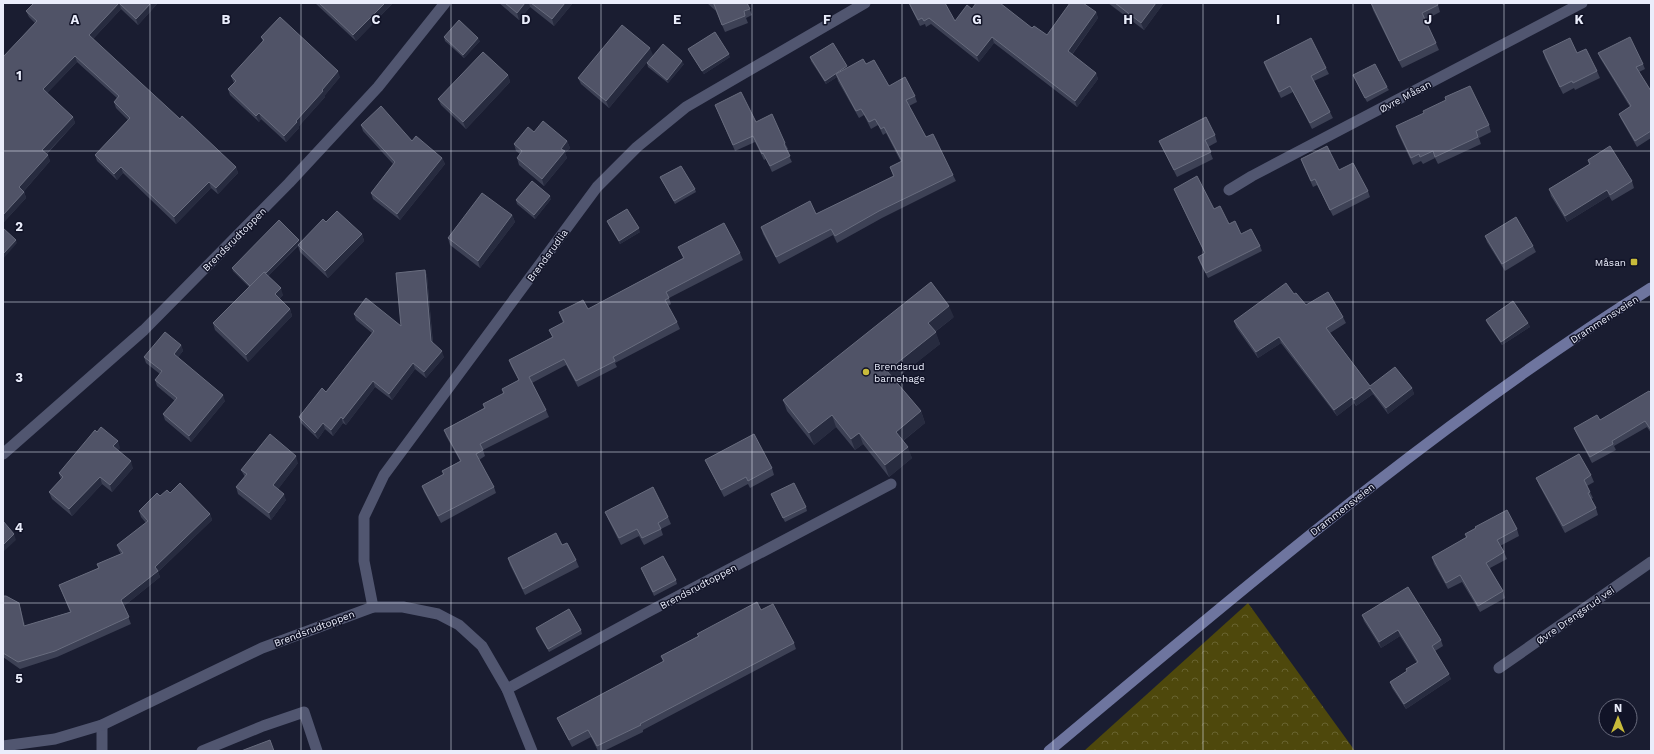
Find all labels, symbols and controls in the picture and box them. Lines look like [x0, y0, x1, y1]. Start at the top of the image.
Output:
text: A [71, 12, 80, 27]
text: B [222, 12, 231, 27]
text: C [372, 12, 381, 27]
text: D [521, 12, 531, 27]
text: E [673, 12, 681, 27]
text: F [823, 12, 831, 27]
text: G [972, 12, 982, 27]
text: H [1123, 12, 1133, 27]
text: I [1276, 12, 1280, 27]
text: J [1424, 12, 1432, 27]
text: K [1574, 12, 1584, 27]
text: 1 [16, 68, 22, 83]
street label: Øvre Måsan [1377, 78, 1433, 115]
street label: Brendsrudtoppen [200, 205, 268, 273]
text: 2 [15, 219, 23, 234]
street label: Brendsrudlia [525, 227, 570, 284]
place label: Måsan [1595, 257, 1626, 268]
marker: Måsan [1629, 257, 1639, 267]
street label: Drammensveien [1568, 293, 1640, 345]
place label: Brendsrud barnehage [874, 361, 925, 384]
marker: Brendsrud barnehage [861, 367, 871, 377]
text: 3 [15, 370, 23, 385]
street label: Drammensveien [1308, 481, 1377, 538]
text: 4 [15, 520, 24, 535]
street label: Brendsrudtoppen [658, 562, 738, 611]
street label: Øvre Drengsrud vei [1534, 584, 1616, 647]
street label: Brendsrudtoppen [272, 608, 356, 649]
text: 5 [15, 671, 23, 686]
north arrow [1598, 698, 1638, 738]
text: N [1614, 702, 1622, 715]

